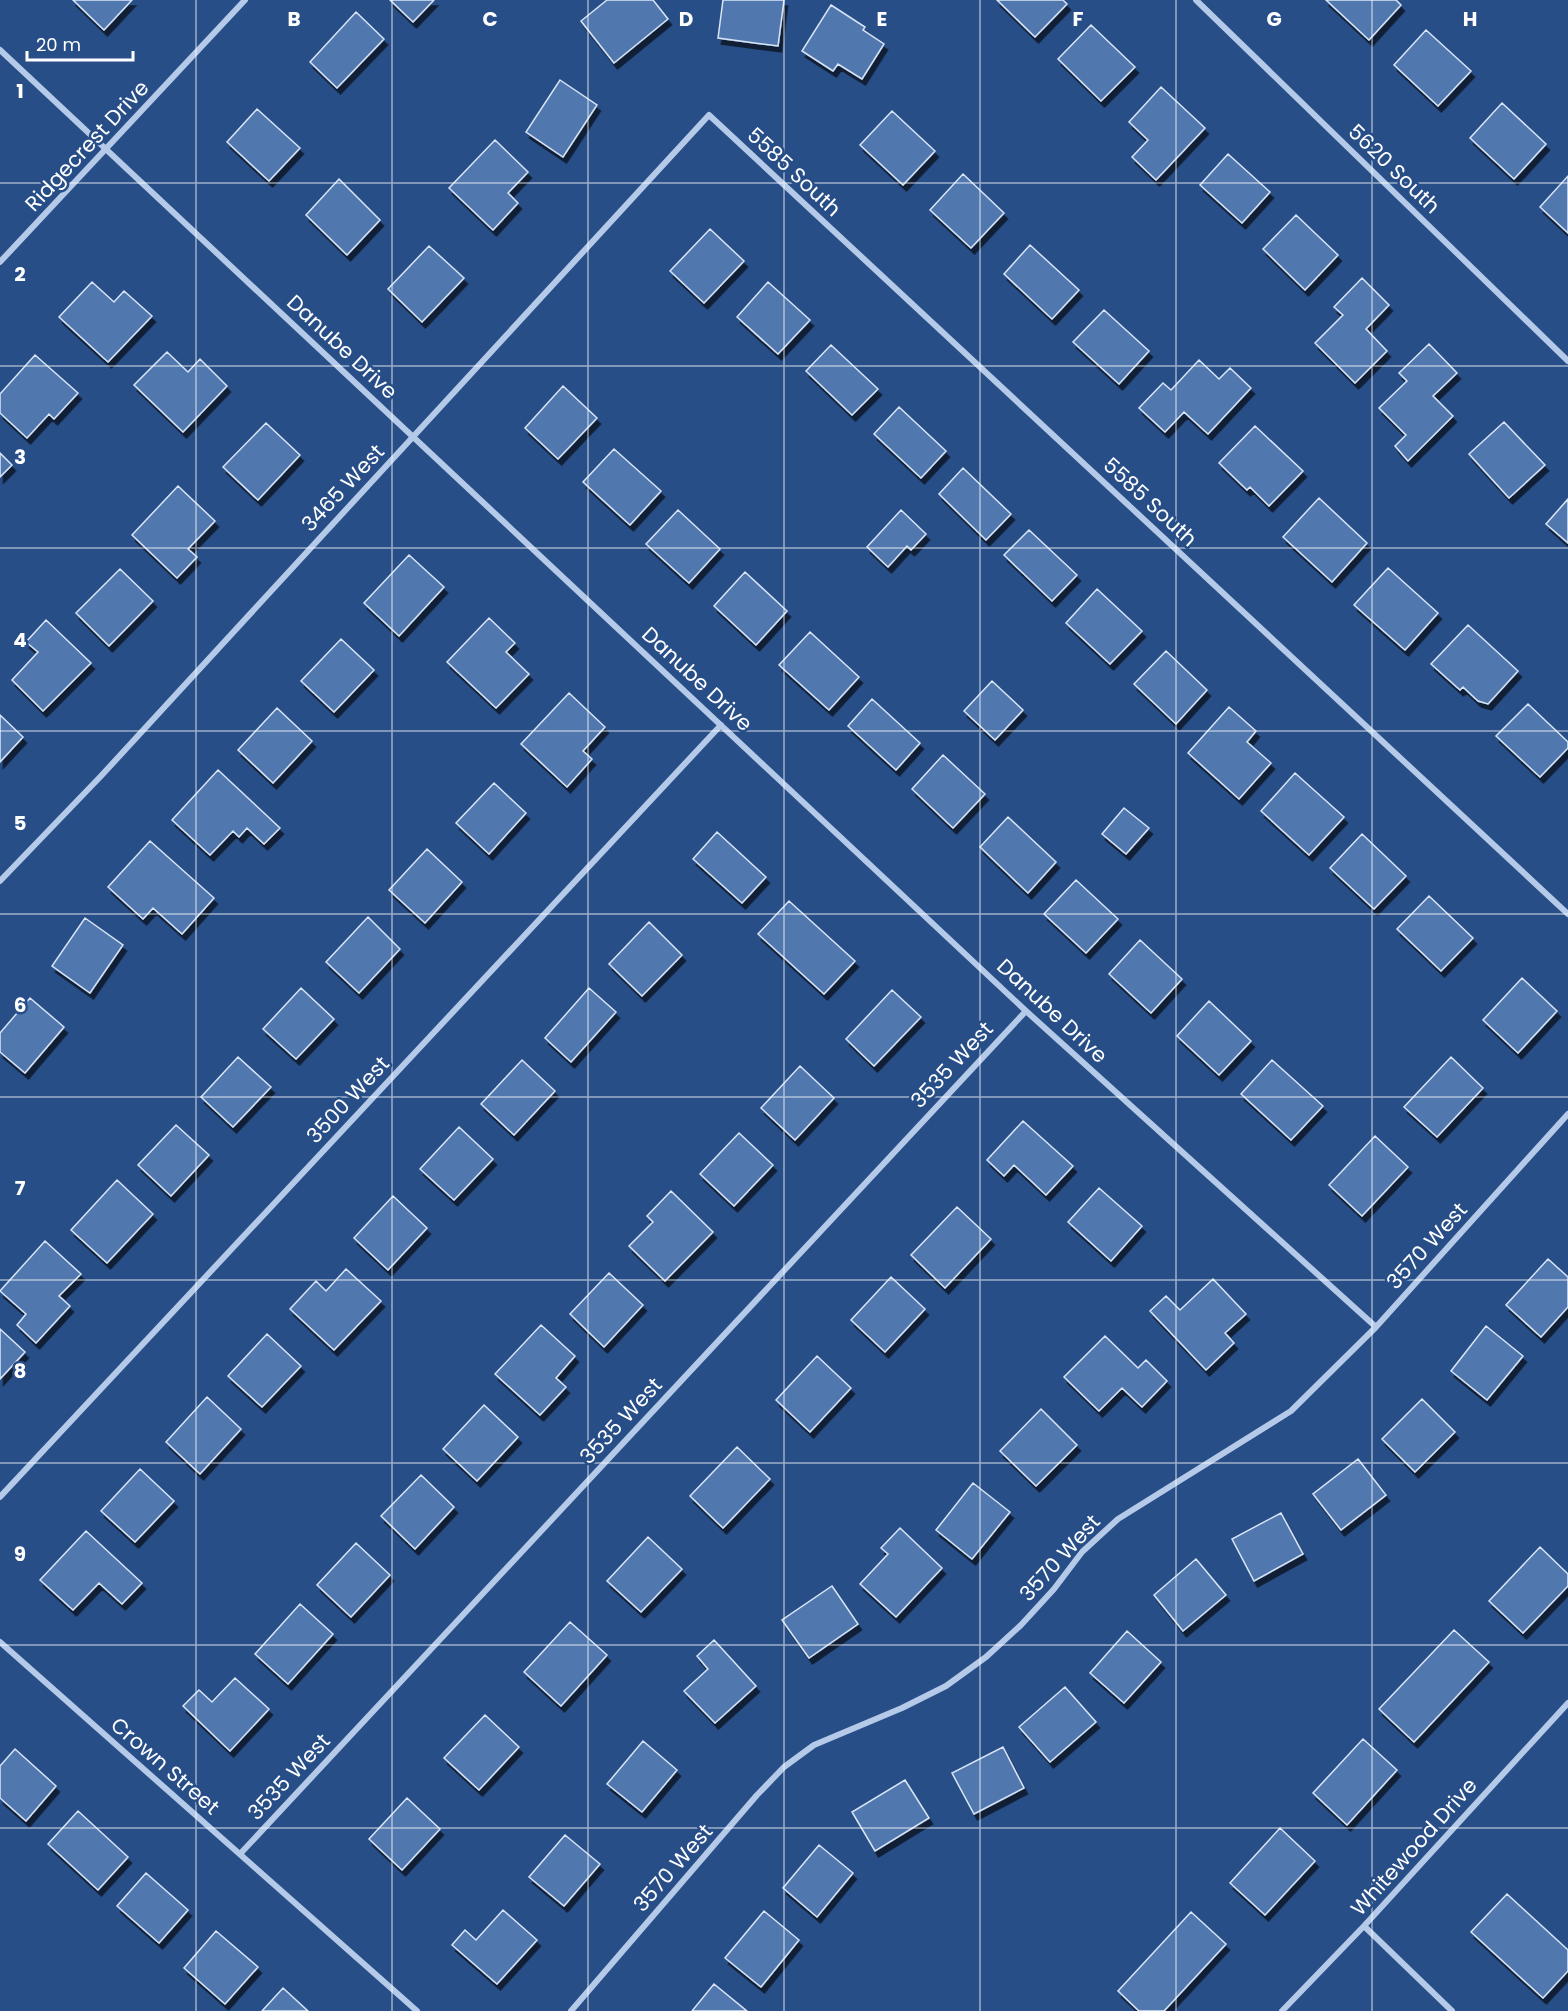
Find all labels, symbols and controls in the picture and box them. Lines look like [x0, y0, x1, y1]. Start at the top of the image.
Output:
text: B [287, 5, 301, 33]
text: C [482, 5, 498, 33]
text: D [679, 5, 693, 33]
text: E [877, 5, 887, 33]
text: F [1073, 5, 1084, 33]
text: G [1266, 5, 1282, 33]
text: H [1463, 5, 1477, 33]
scale bar [27, 24, 134, 62]
text: 20 m [36, 32, 81, 57]
street label: Ridgecrest Drive [18, 74, 155, 218]
text: 1 [16, 77, 24, 105]
street label: 5620 South [1342, 117, 1447, 220]
street label: 5585 South [741, 121, 848, 223]
text: 2 [14, 260, 26, 288]
street label: Danube Drive [281, 288, 404, 405]
street label: 3465 West [295, 438, 391, 538]
text: 3 [14, 443, 26, 471]
street label: 5585 South [1097, 451, 1204, 553]
street label: Danube Drive [636, 620, 759, 737]
text: 4 [13, 626, 27, 654]
text: 5 [14, 809, 27, 837]
street label: Danube Drive [991, 952, 1114, 1069]
text: 6 [14, 991, 26, 1019]
street label: 3535 West [904, 1015, 999, 1114]
street label: 3500 West [300, 1050, 396, 1150]
text: 7 [15, 1174, 26, 1202]
street label: 3570 West [1380, 1196, 1474, 1295]
text: 8 [14, 1357, 26, 1385]
street label: 3535 West [573, 1371, 668, 1470]
street label: 3570 West [1013, 1508, 1107, 1607]
text: 9 [14, 1540, 26, 1568]
street label: Crown Street [105, 1710, 226, 1821]
street label: 3535 West [241, 1727, 336, 1826]
street label: Whitewood Drive [1344, 1771, 1483, 1922]
street label: 3570 West [626, 1817, 719, 1918]

